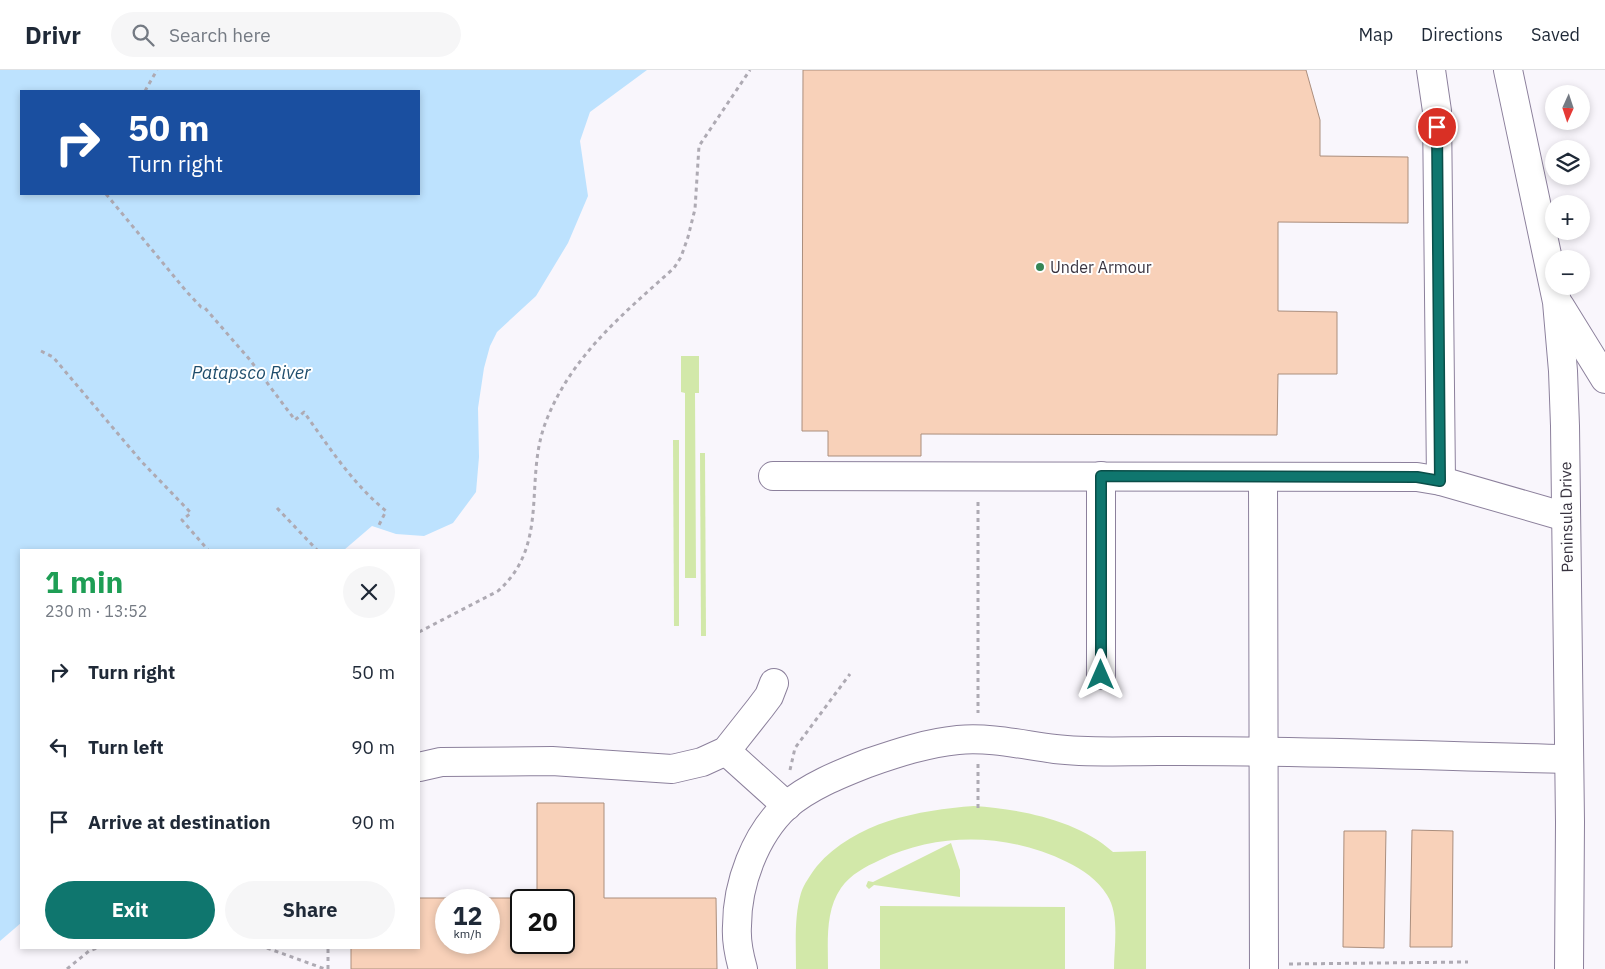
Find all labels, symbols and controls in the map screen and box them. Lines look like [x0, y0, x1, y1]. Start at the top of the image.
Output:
search box [111, 12, 461, 57]
text: Drivr [25, 19, 81, 51]
icon: search [129, 21, 157, 49]
text: Search here [169, 23, 271, 47]
text: Map [1358, 23, 1393, 46]
text: Directions [1421, 23, 1503, 46]
text: Saved [1531, 23, 1580, 46]
north arrow [1545, 85, 1590, 130]
map controls [1545, 85, 1590, 295]
text: 50 m [128, 105, 210, 151]
pin [1416, 106, 1458, 148]
icon: right [45, 110, 110, 175]
icon: arrive [1423, 113, 1451, 141]
button: layers [1545, 140, 1590, 185]
text: Turn right [128, 149, 223, 178]
button: + [1545, 195, 1590, 240]
button: − [1545, 250, 1590, 295]
place label: Under Armour [1050, 257, 1152, 277]
marker: Under Armour [1034, 261, 1046, 273]
water label: Patapsco River [192, 361, 311, 384]
street label: Peninsula Drive [1555, 461, 1577, 573]
text: 1 min [45, 562, 123, 601]
button: close [343, 566, 395, 618]
text: 230 m · 13:52 [45, 601, 147, 621]
position arrow [1074, 648, 1126, 700]
icon: right [45, 658, 73, 686]
text: Turn right [88, 660, 175, 684]
text: 50 m [351, 660, 395, 684]
icon: left [45, 733, 73, 761]
text: Turn left [88, 735, 164, 759]
text: 90 m [351, 735, 395, 759]
icon: arrive [45, 808, 73, 836]
text: Arrive at destination [88, 810, 271, 834]
text: 90 m [351, 810, 395, 834]
button: Exit [45, 881, 215, 939]
button: Share [225, 881, 395, 939]
speed limit sign: 20 [510, 889, 575, 954]
text: 12 [452, 899, 483, 932]
text: km/h [453, 926, 482, 941]

